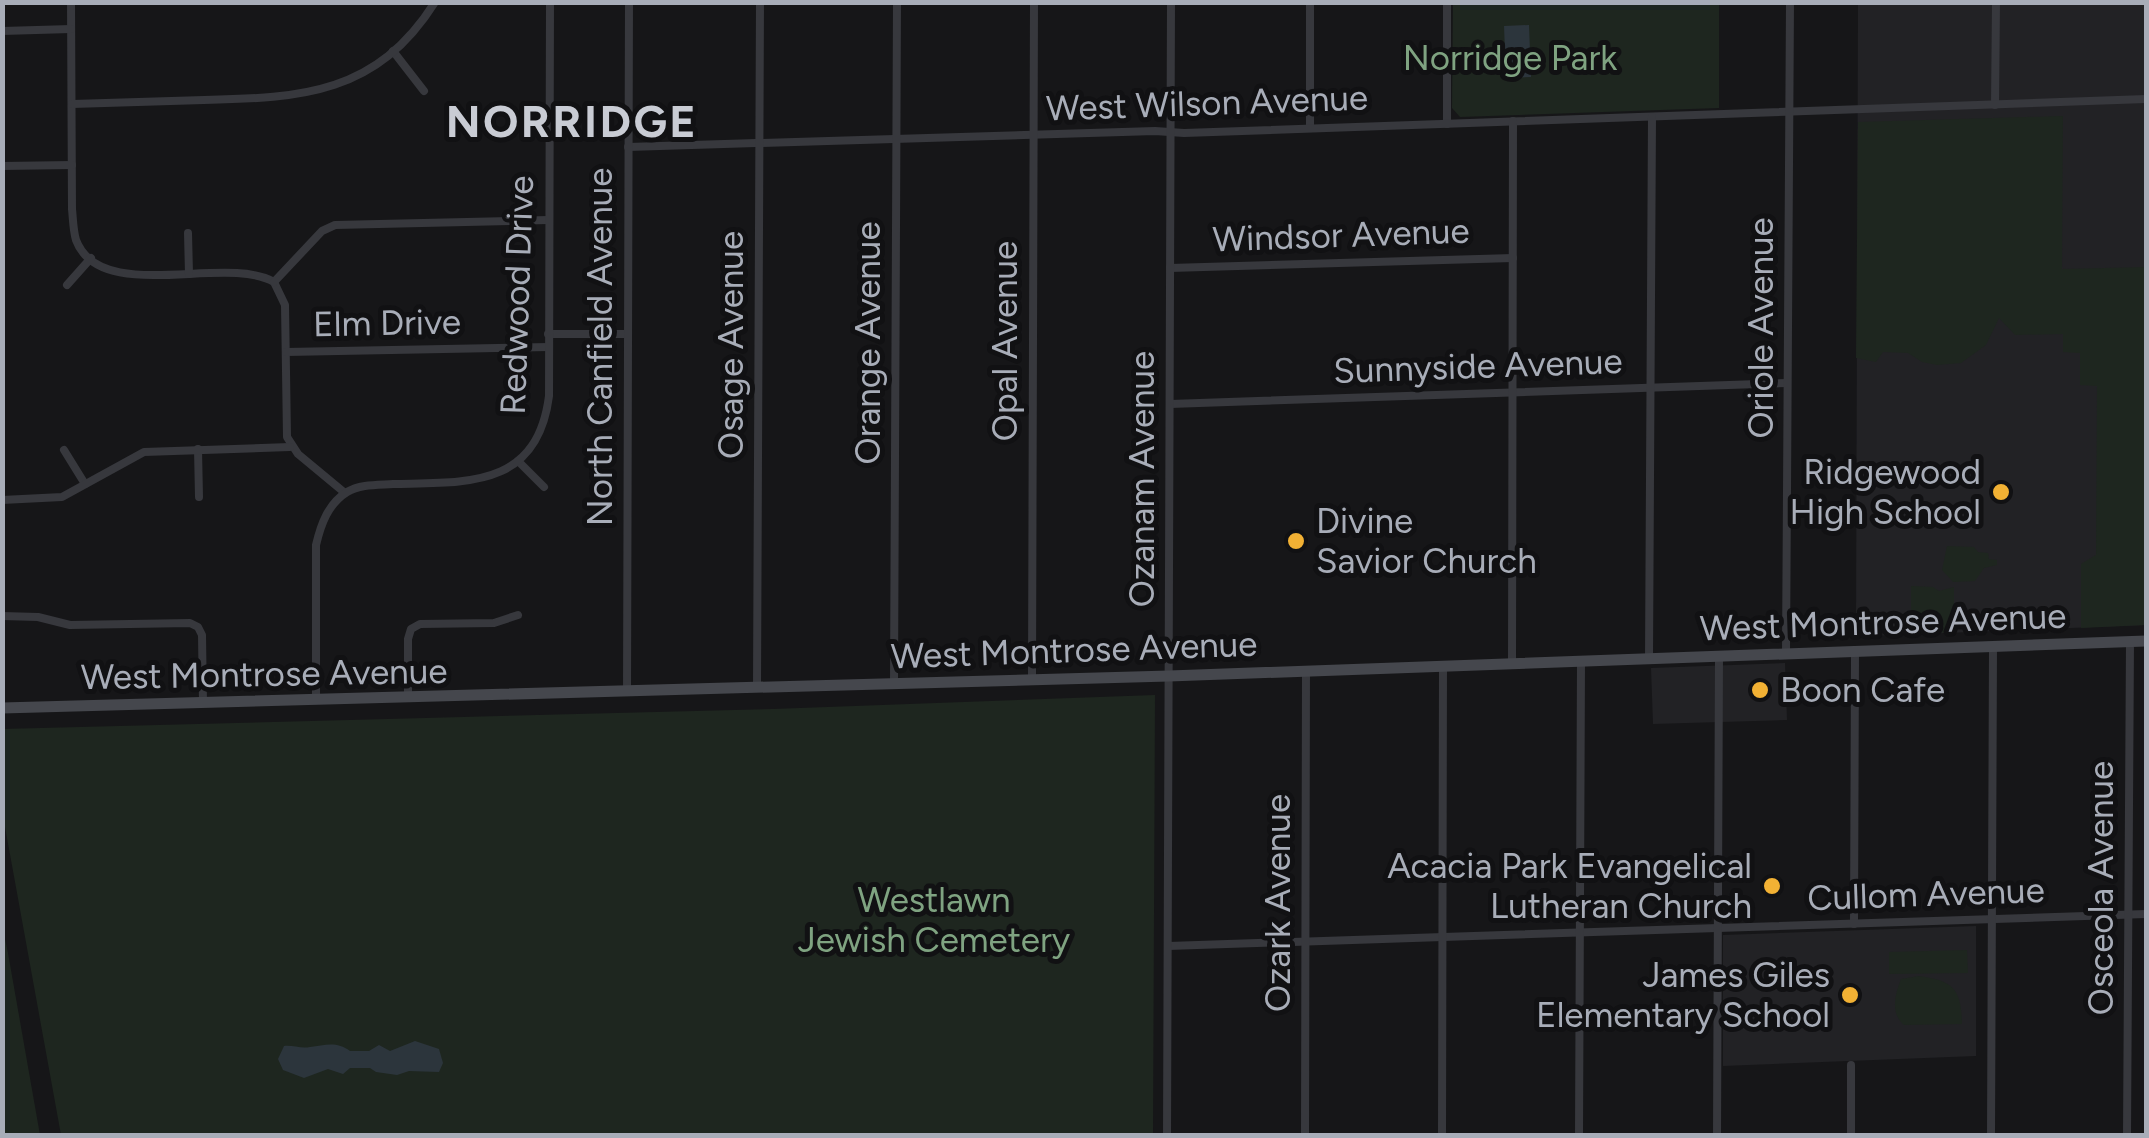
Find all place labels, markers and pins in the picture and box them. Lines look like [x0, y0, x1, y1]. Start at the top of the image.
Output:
place label: Ridgewood High School [1790, 451, 1981, 533]
marker: Ridgewood High School [1990, 481, 2012, 503]
place label: Divine Savior Church [1316, 500, 1537, 582]
marker: Divine Savior Church [1285, 530, 1307, 552]
place label: Boon Cafe [1780, 669, 1945, 711]
marker: Boon Cafe [1749, 679, 1771, 701]
place label: Acacia Park Evangelical Lutheran Church [1387, 845, 1752, 927]
marker: Acacia Park Evangelical Lutheran Church [1761, 875, 1783, 897]
place label: James Giles Elementary School [1536, 954, 1830, 1036]
marker: James Giles Elementary School [1839, 984, 1861, 1006]

